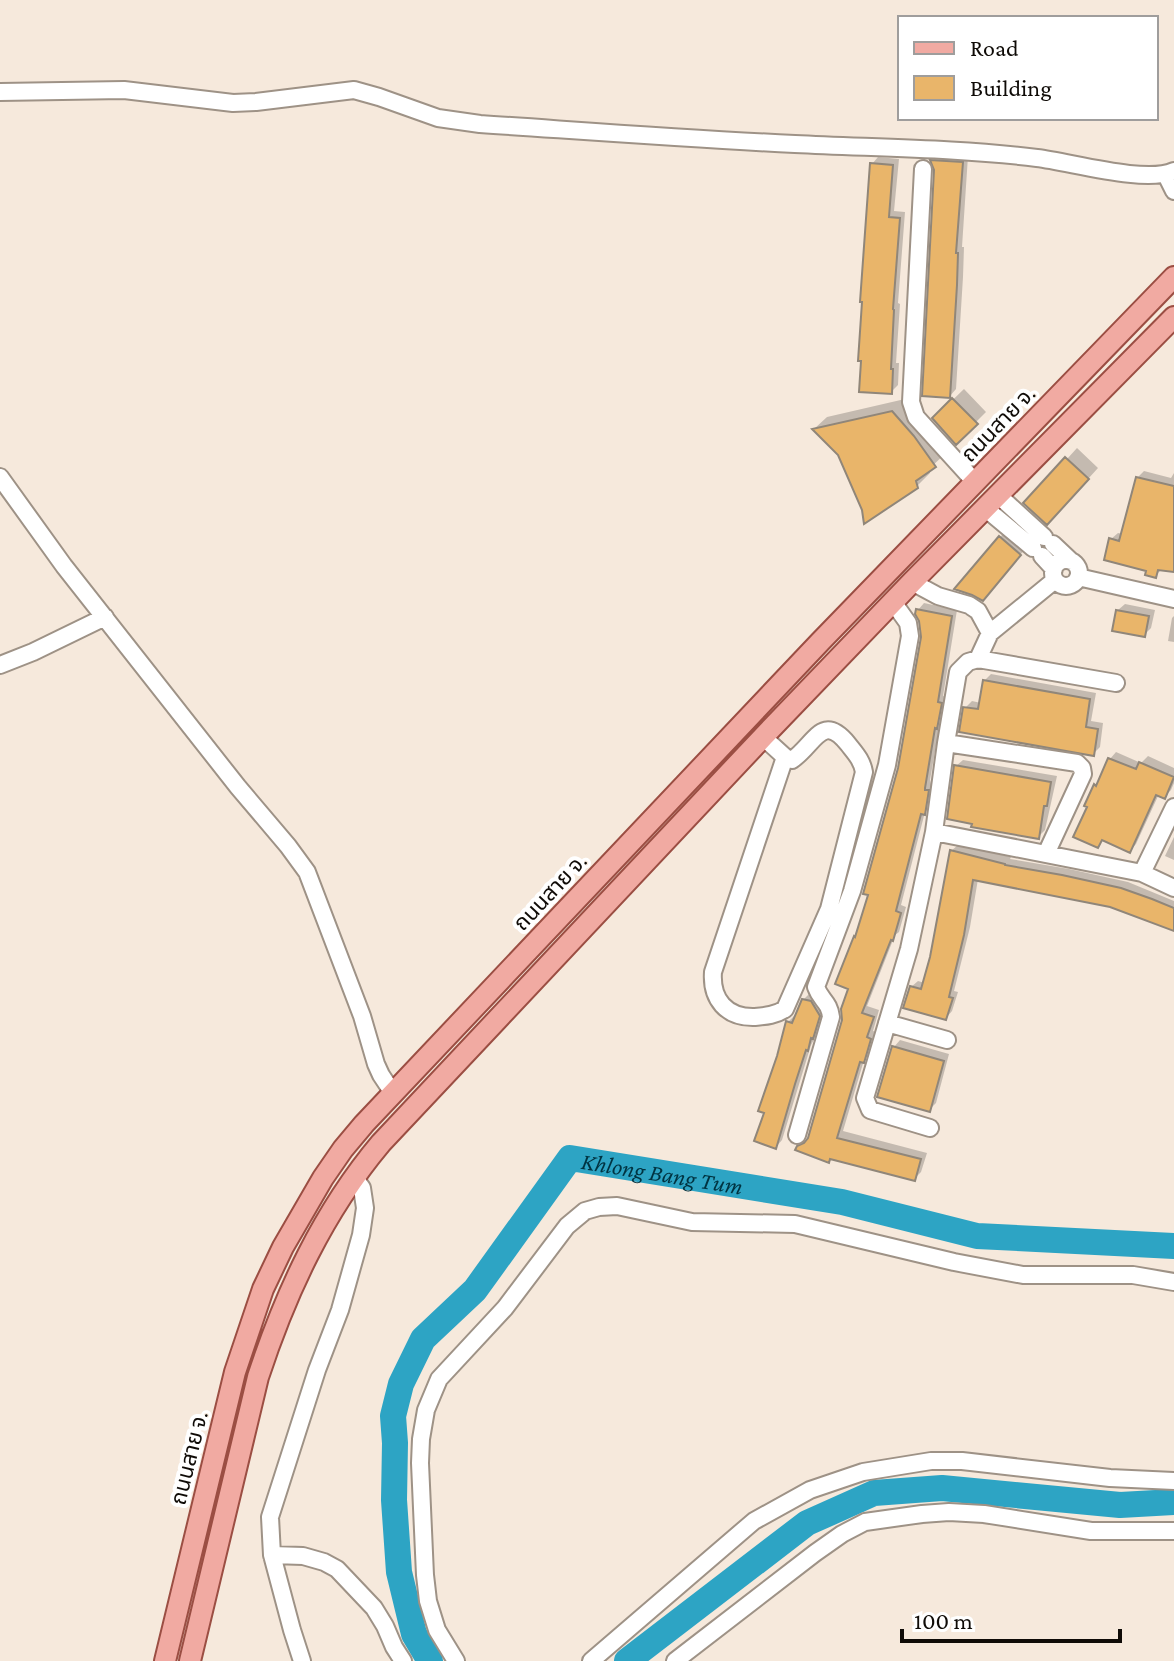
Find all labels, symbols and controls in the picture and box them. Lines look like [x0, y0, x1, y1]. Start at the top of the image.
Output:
legend [898, 16, 1158, 120]
text: Road [970, 34, 1019, 61]
text: Building [970, 74, 1052, 101]
street label: ถนนสาย จ. [956, 381, 1040, 467]
street label: ถนนสาย จ. [508, 848, 592, 936]
water label: Khlong Bang Tum [580, 1147, 745, 1199]
street label: ถนนสาย จ. [165, 1409, 213, 1507]
scale bar [902, 1593, 1120, 1643]
text: 100 m [914, 1607, 973, 1634]

